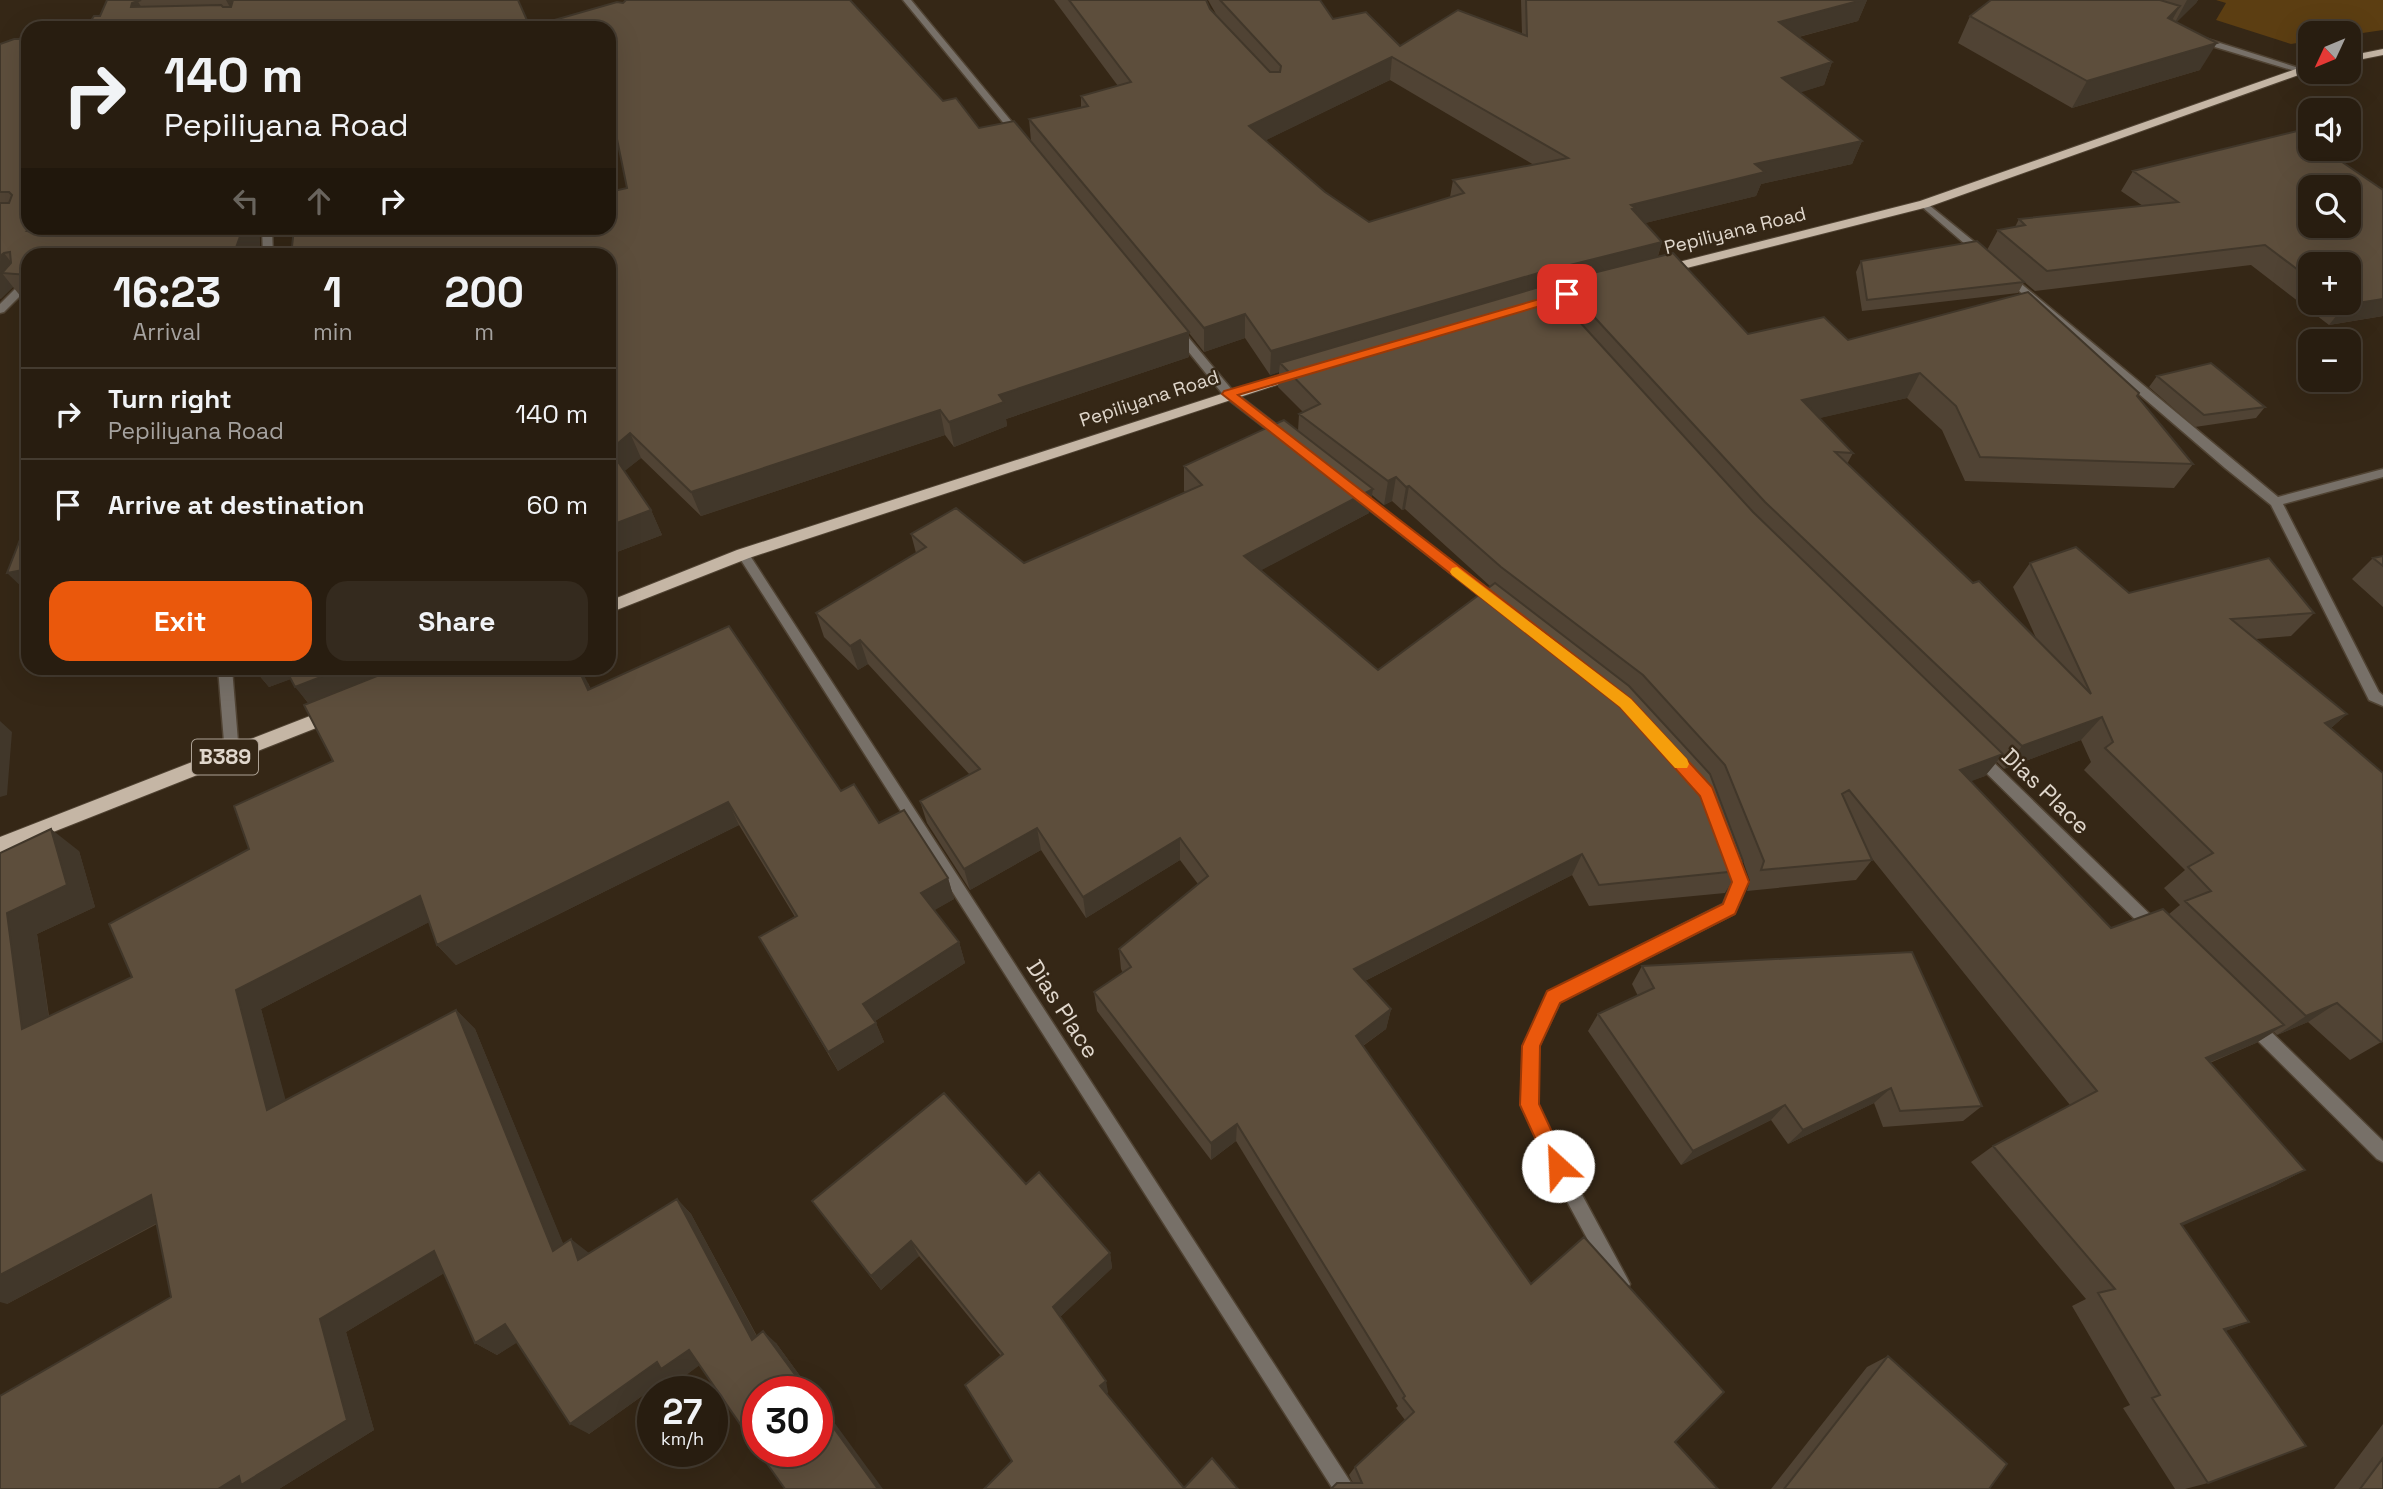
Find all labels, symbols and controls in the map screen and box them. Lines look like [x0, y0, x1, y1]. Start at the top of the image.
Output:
north arrow [2298, 21, 2361, 84]
map controls [2298, 21, 2361, 392]
text: 140 m [164, 44, 303, 106]
icon: right [49, 49, 140, 140]
button: sound [2298, 98, 2361, 161]
text: Pepiliyana Road [164, 105, 409, 145]
button: search [2298, 175, 2361, 238]
icon: left [227, 182, 265, 220]
icon: ahead [300, 182, 338, 220]
icon: right [373, 182, 411, 220]
street label: Pepiliyana Road [1662, 201, 1809, 260]
button: + [2298, 252, 2361, 315]
pin [1537, 264, 1597, 324]
text: 16:23 [113, 266, 221, 319]
text: 1 [323, 266, 342, 319]
text: 200 [445, 266, 524, 319]
icon: arrive [1548, 275, 1586, 313]
text: Arrival [133, 317, 201, 347]
text: min [313, 317, 353, 347]
text: m [474, 317, 494, 347]
button: − [2298, 329, 2361, 392]
street label: Pepiliyana Road [1076, 364, 1222, 433]
text: Turn right [108, 382, 232, 416]
icon: right [49, 395, 87, 433]
text: 140 m [515, 397, 588, 431]
text: Pepiliyana Road [108, 416, 284, 446]
icon: arrive [49, 486, 87, 524]
text: Arrive at destination [108, 488, 365, 522]
text: 60 m [526, 488, 588, 522]
button: Exit [49, 581, 312, 661]
button: Share [326, 581, 588, 661]
road number: B389 [192, 740, 258, 774]
street label: Dias Place [1995, 741, 2097, 841]
street label: Dias Place [1020, 954, 1106, 1064]
position arrow [1521, 1129, 1595, 1203]
speed limit sign: 30 [742, 1376, 833, 1467]
text: 27 [663, 1390, 702, 1434]
text: km/h [661, 1427, 704, 1450]

